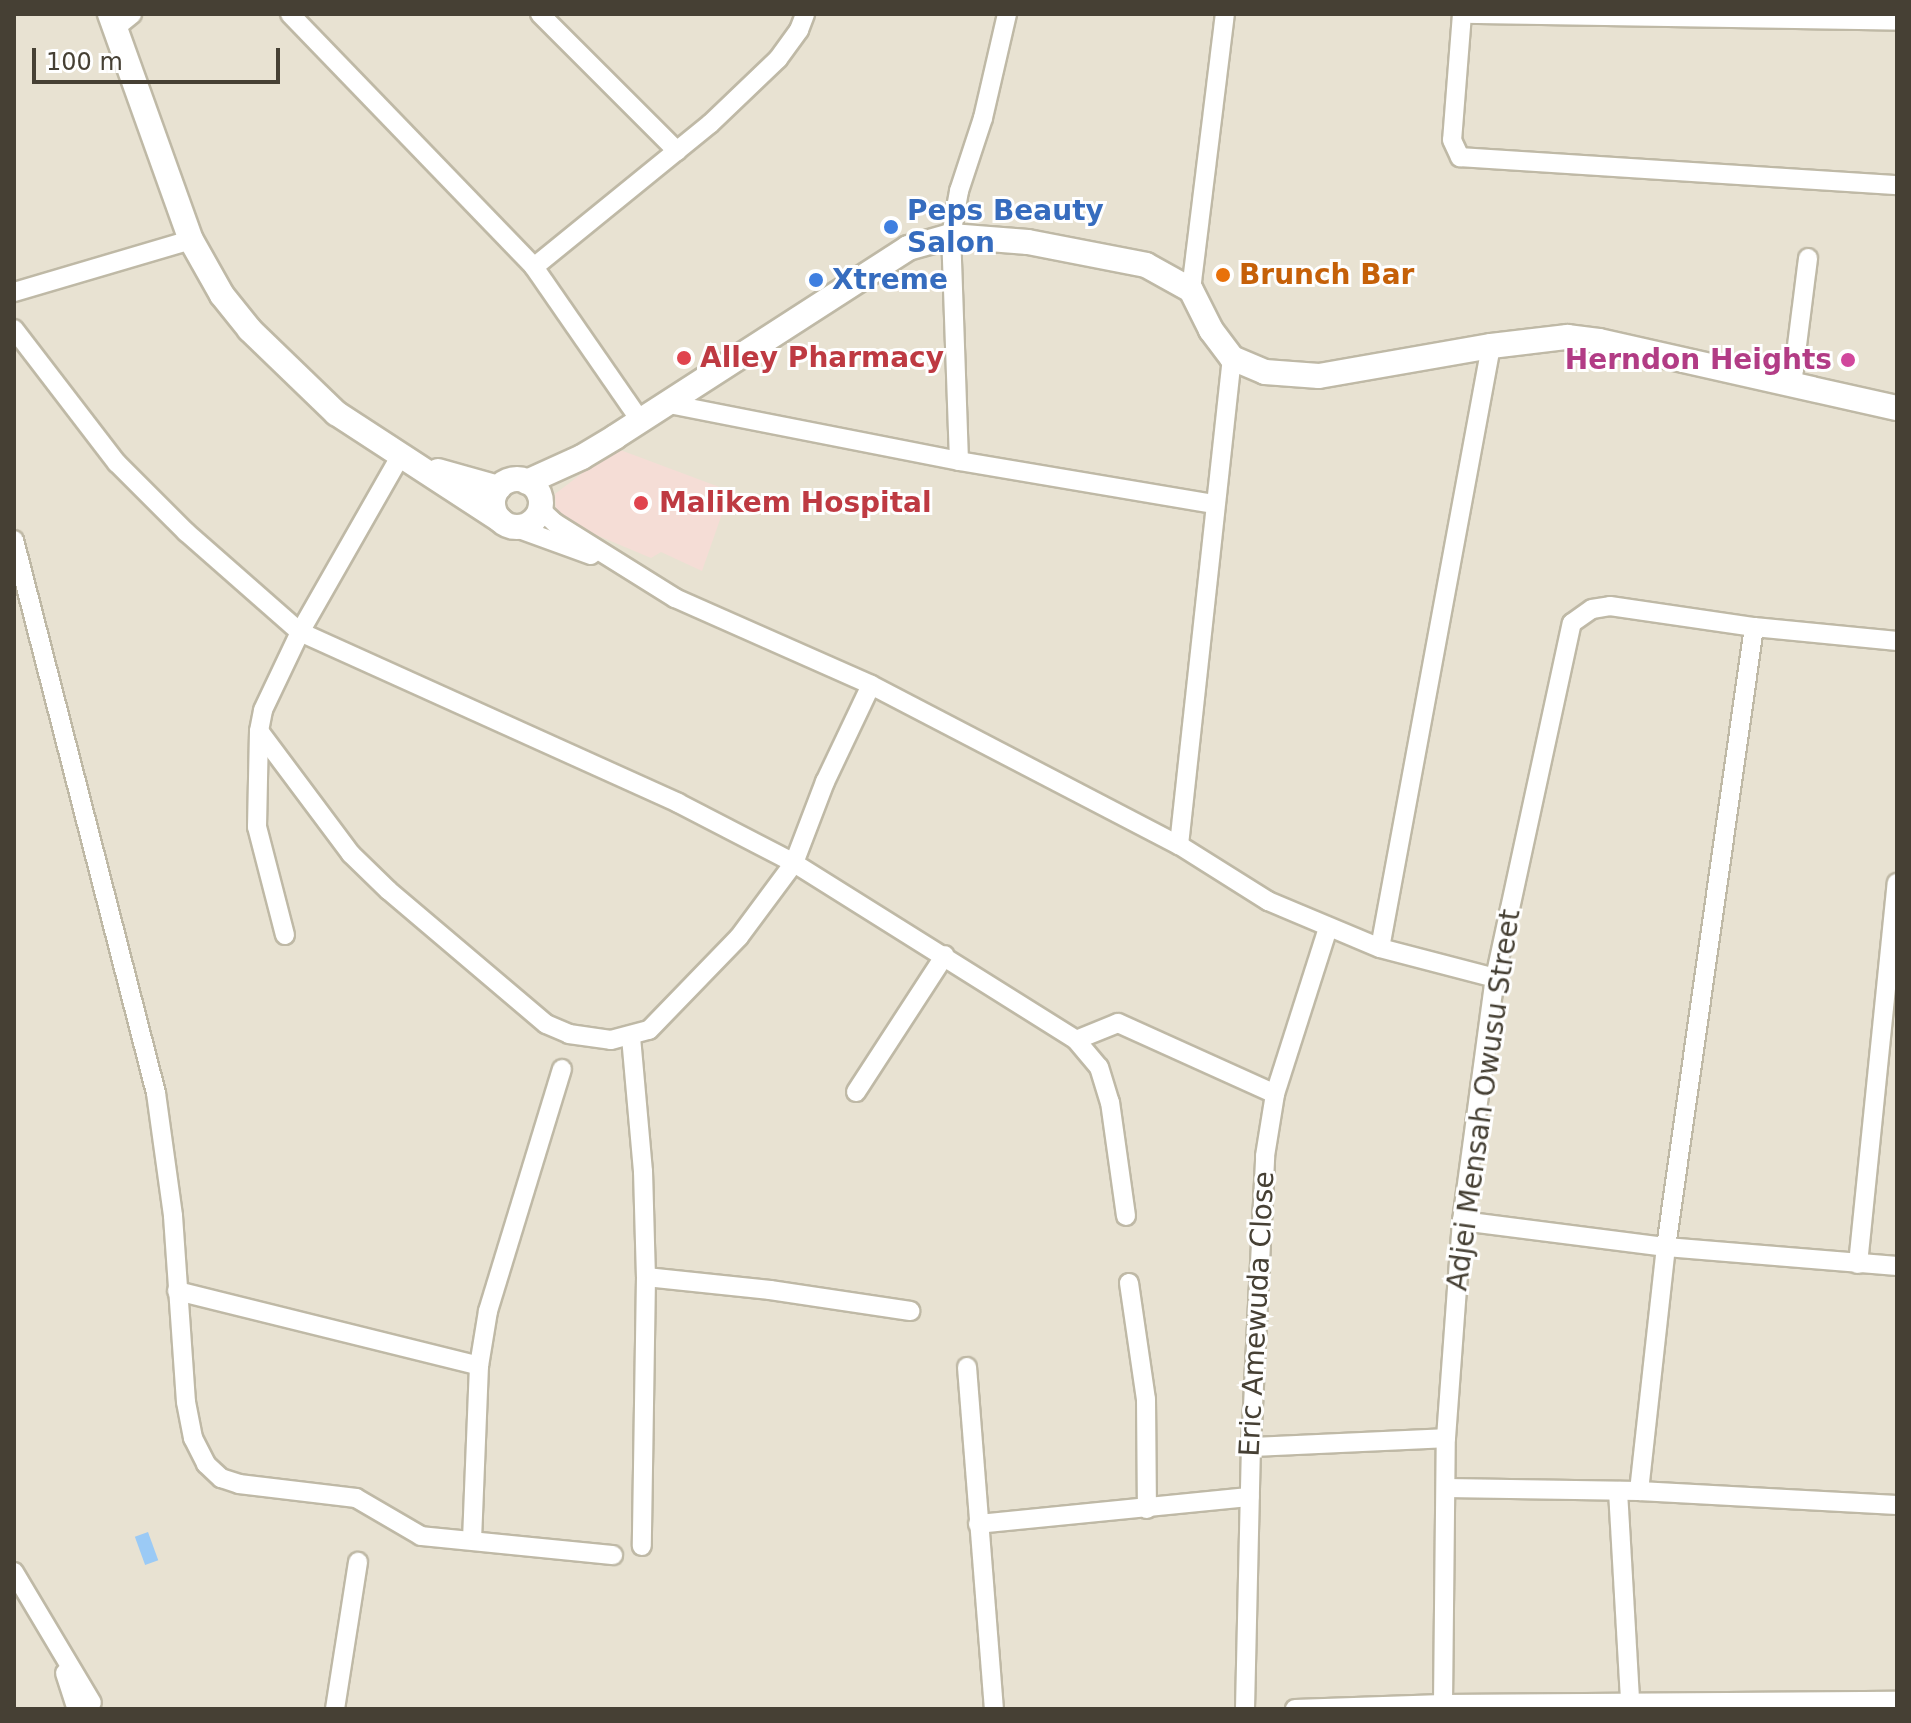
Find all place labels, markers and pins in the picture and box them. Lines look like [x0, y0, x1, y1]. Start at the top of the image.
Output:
place label: Peps Beauty Salon [907, 194, 1104, 260]
marker: Peps Beauty Salon [882, 218, 900, 236]
place label: Brunch Bar [1239, 258, 1414, 292]
place label: Xtreme [832, 263, 948, 297]
marker: Brunch Bar [1214, 266, 1232, 284]
marker: Xtreme [807, 271, 825, 289]
place label: Alley Pharmacy [700, 341, 944, 375]
place label: Herndon Heights [1565, 343, 1832, 377]
marker: Alley Pharmacy [675, 349, 693, 367]
marker: Herndon Heights [1839, 351, 1857, 369]
place label: Malikem Hospital [659, 486, 932, 520]
marker: Malikem Hospital [630, 492, 652, 514]

